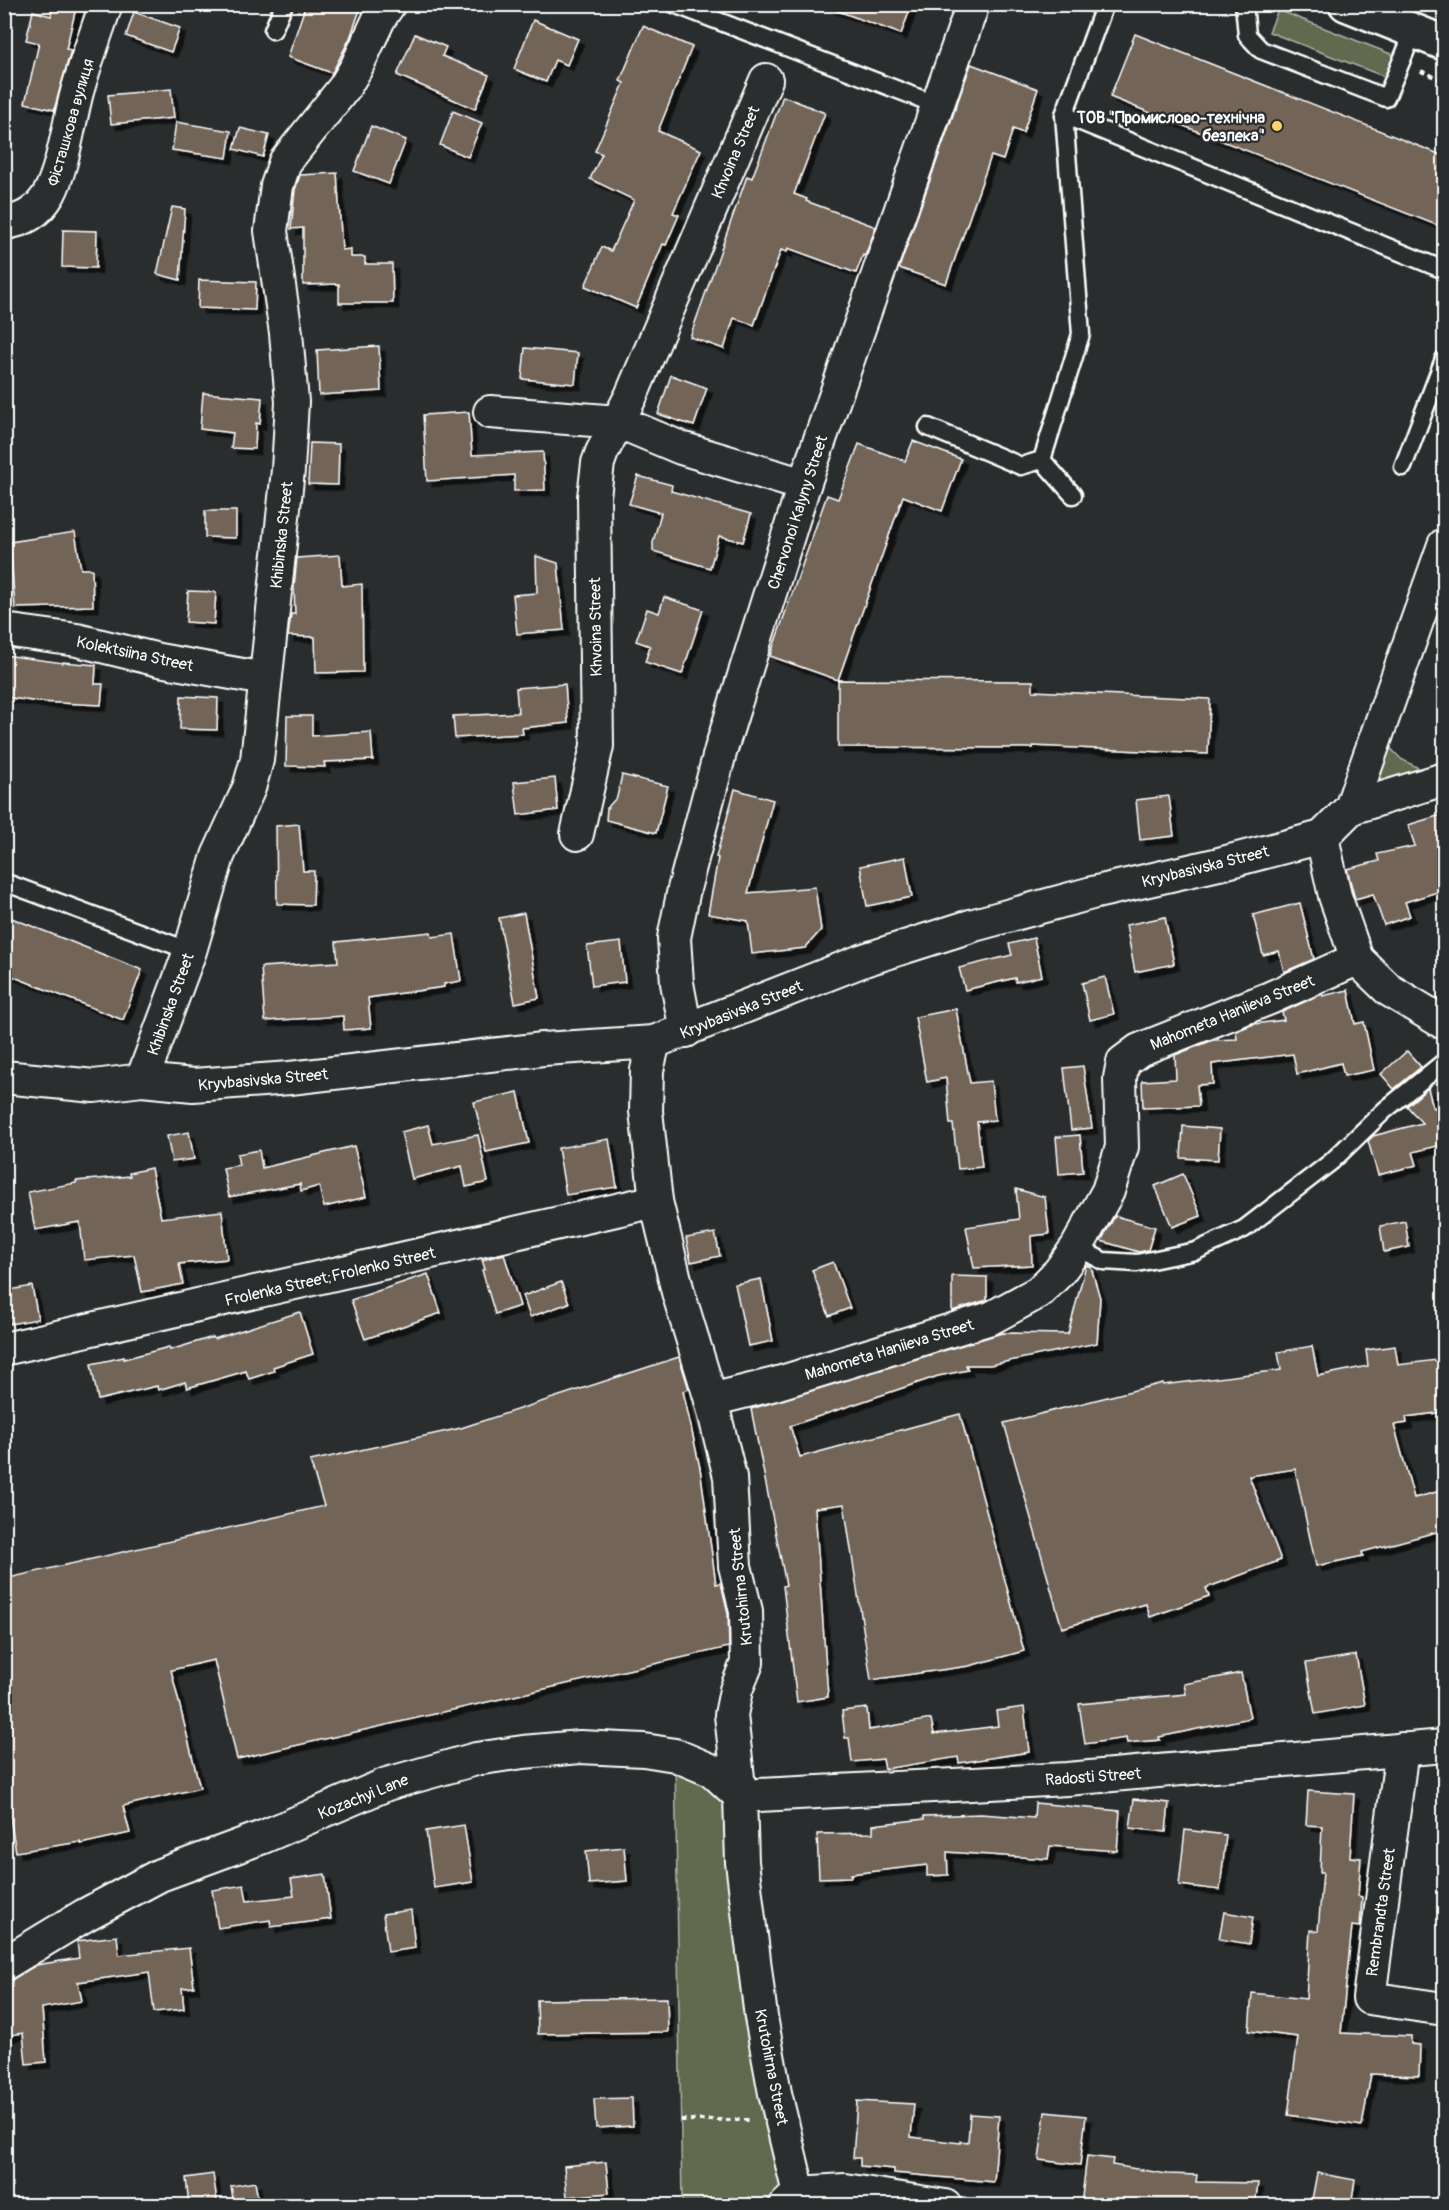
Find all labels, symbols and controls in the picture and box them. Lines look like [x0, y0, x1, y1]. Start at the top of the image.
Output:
street label: Фісташкова вулиця [43, 56, 99, 188]
street label: Khvoina Street [707, 102, 765, 202]
place label: ТОВ "Промислово-технічна безпека" [1076, 108, 1266, 146]
marker: ТОВ "Промислово-технічна безпека" [1270, 119, 1284, 133]
street label: Chervonoi Kalyny Street [764, 432, 833, 592]
street label: Khibinska Street [266, 480, 298, 590]
street label: Khvoina Street [585, 577, 607, 677]
street label: Kolektsiina Street [74, 632, 196, 676]
street label: Kryvbasivska Street [1140, 841, 1272, 892]
street label: Khibinska Street [143, 950, 199, 1058]
street label: Mahometa Haniieva Street [1147, 971, 1318, 1055]
street label: Kryvbasivska Street [677, 976, 806, 1044]
street label: Kryvbasivska Street [197, 1064, 330, 1096]
street label: Frolenka Street;Frolenko Street [223, 1243, 438, 1311]
street label: Mahometa Haniieva Street [803, 1315, 977, 1385]
street label: Krutohirna Street [725, 1527, 757, 1647]
street label: Radosti Street [1044, 1764, 1142, 1790]
street label: Kozachyi Lane [315, 1770, 412, 1824]
street label: Rembrandta Street [1362, 1846, 1400, 1978]
street label: Krutohirna Street [750, 2007, 792, 2128]

